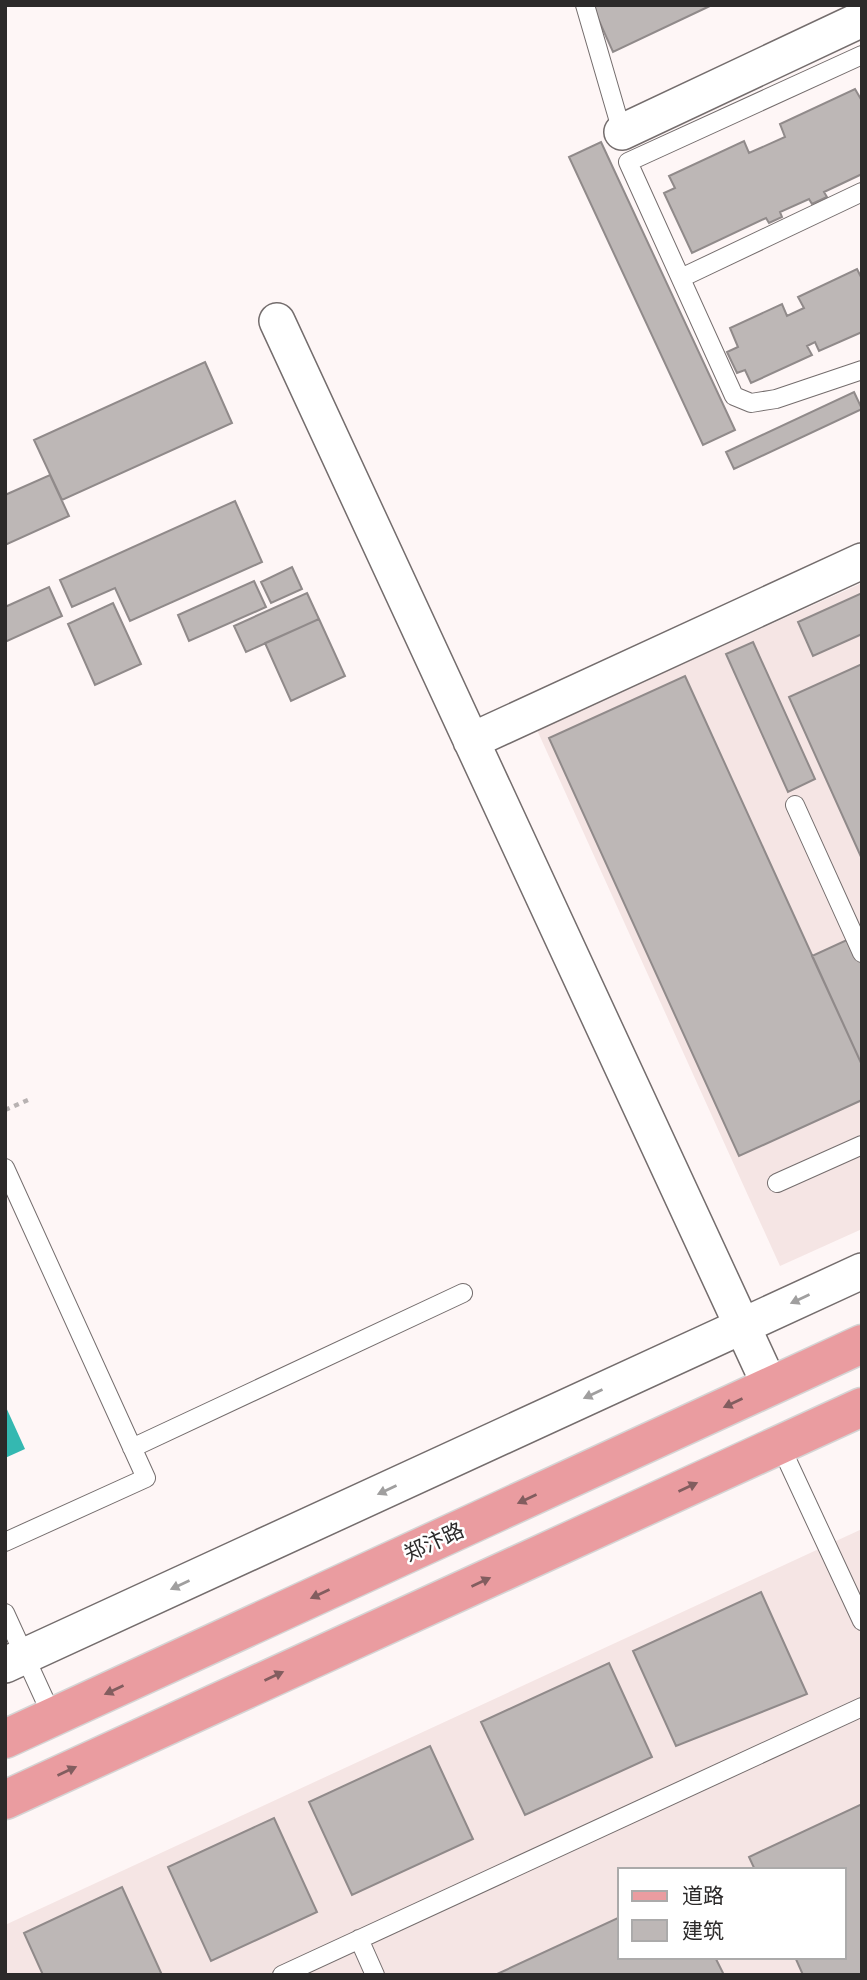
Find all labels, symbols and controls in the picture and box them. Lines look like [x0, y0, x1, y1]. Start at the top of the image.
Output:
one-way arrow [790, 1293, 810, 1305]
one-way arrow [583, 1389, 603, 1400]
one-way arrow [723, 1397, 743, 1409]
one-way arrow [677, 1481, 698, 1492]
one-way arrow [376, 1485, 397, 1496]
one-way arrow [517, 1493, 537, 1504]
street label: 郑汴路 [400, 1517, 468, 1566]
one-way arrow [470, 1576, 491, 1587]
one-way arrow [170, 1579, 190, 1591]
one-way arrow [310, 1588, 330, 1600]
one-way arrow [264, 1670, 284, 1682]
one-way arrow [104, 1684, 124, 1696]
one-way arrow [57, 1765, 77, 1777]
legend [618, 1868, 846, 1959]
text: 道路 [682, 1883, 724, 1908]
text: 建筑 [682, 1918, 724, 1943]

